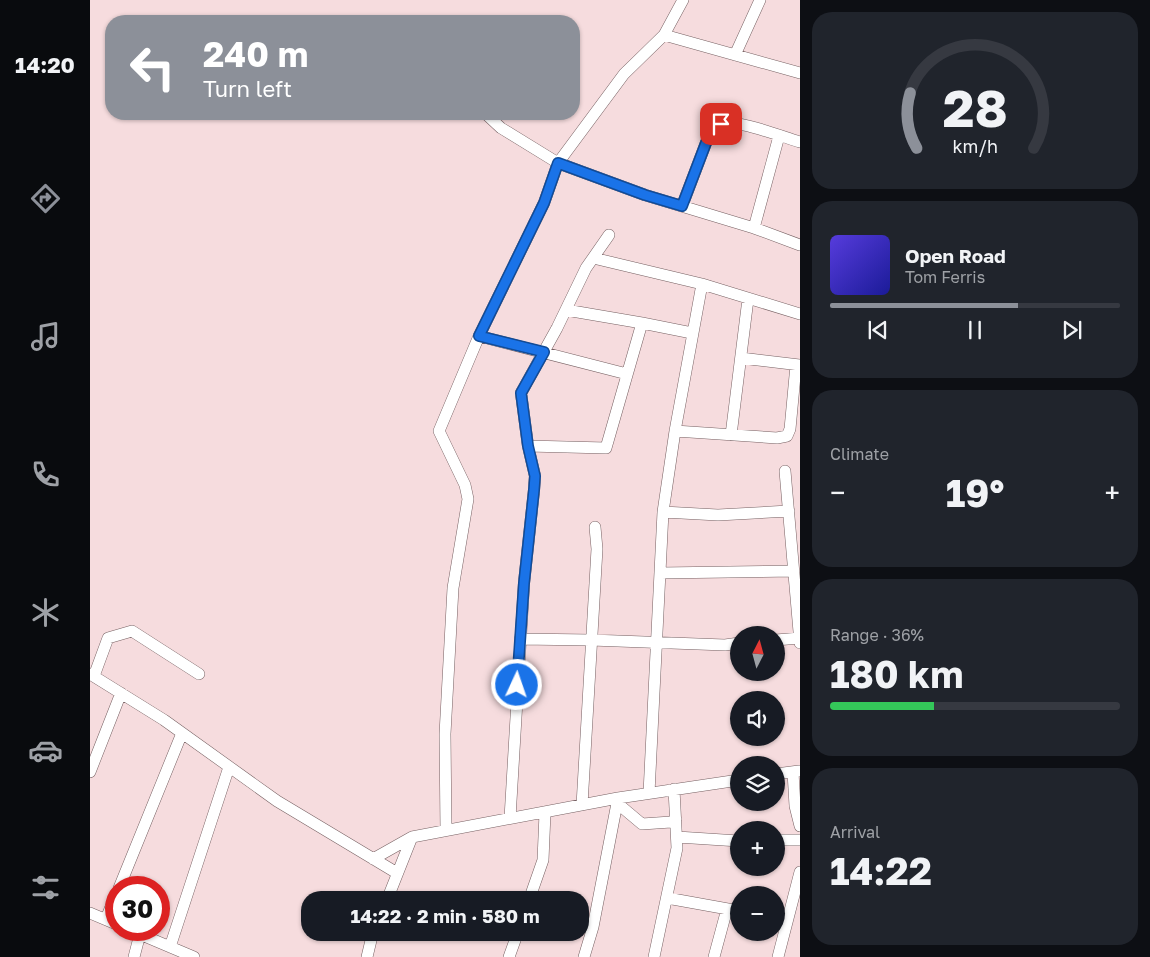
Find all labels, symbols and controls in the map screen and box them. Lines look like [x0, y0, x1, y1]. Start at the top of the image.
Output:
text: 240 m [203, 33, 308, 75]
icon: left [120, 35, 185, 100]
text: 14:20 [15, 51, 75, 78]
text: Turn left [203, 75, 292, 102]
text: 28 [942, 76, 1008, 138]
pin [700, 103, 742, 145]
icon: arrive [707, 110, 735, 138]
text: km/h [952, 135, 998, 157]
icon: directions [28, 181, 63, 216]
text: Open Road [905, 244, 1006, 267]
text: Tom Ferris [905, 267, 985, 287]
icon: previous [864, 316, 892, 344]
icon: pause [961, 316, 989, 344]
icon: next [1058, 316, 1086, 344]
icon: music [28, 319, 63, 354]
text: Climate [830, 444, 889, 464]
icon: phone [28, 457, 63, 492]
text: 19° [946, 470, 1004, 515]
text: − [830, 476, 845, 509]
text: + [1105, 476, 1120, 509]
icon: climate [28, 595, 63, 630]
text: Range · 36% [830, 625, 924, 645]
north arrow [730, 626, 785, 681]
map controls [730, 626, 785, 941]
text: 180 km [830, 651, 963, 696]
position arrow [490, 658, 542, 710]
button: sound [730, 691, 785, 746]
icon: car [28, 733, 63, 768]
button: layers [730, 756, 785, 811]
button: + [730, 821, 785, 876]
text: Arrival [830, 822, 880, 842]
text: 14:22 [830, 848, 932, 893]
icon: filters [28, 870, 63, 905]
speed limit sign: 30 [105, 876, 170, 941]
button: − [730, 886, 785, 941]
text: 14:22 · 2 min · 580 m [350, 904, 540, 927]

